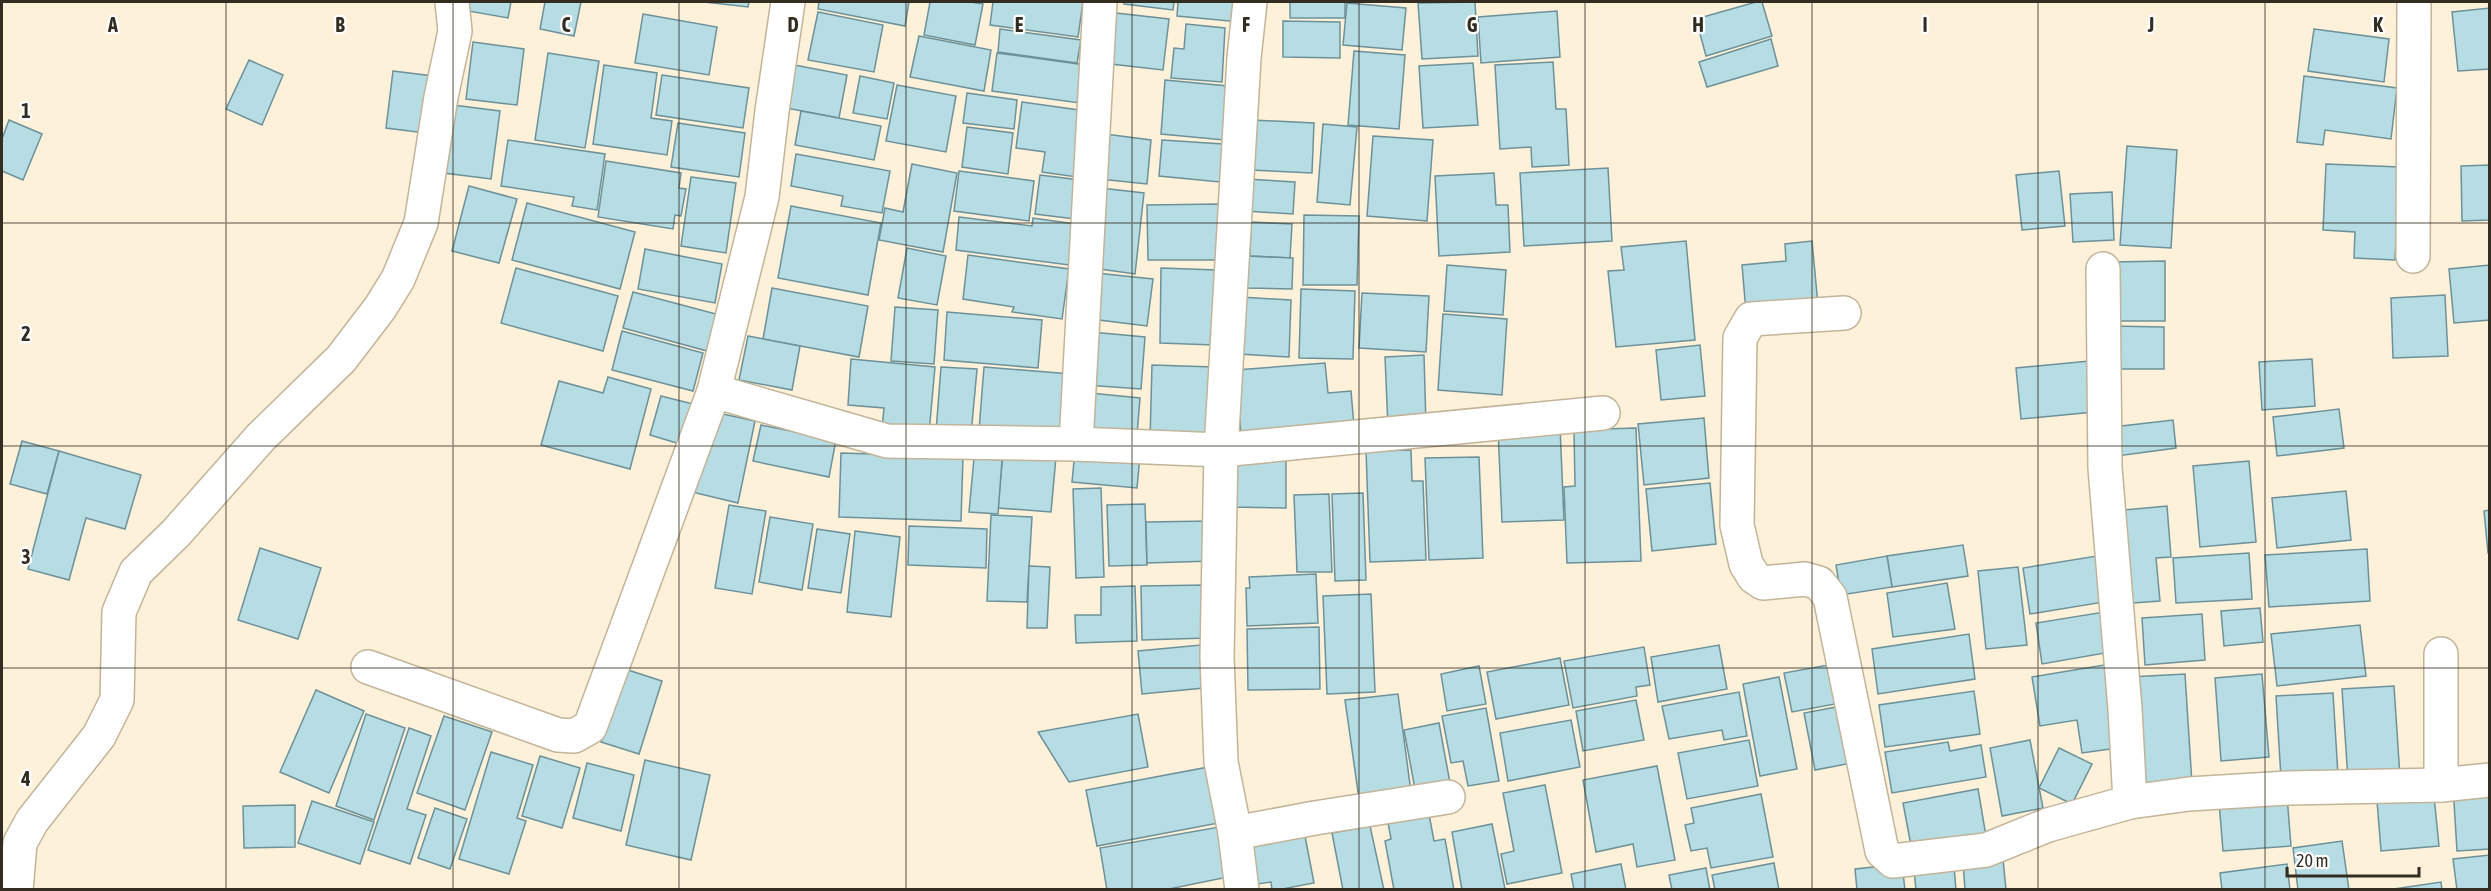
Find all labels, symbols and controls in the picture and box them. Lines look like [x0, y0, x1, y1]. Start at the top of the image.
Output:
text: A [107, 13, 118, 36]
text: B [335, 13, 345, 36]
text: C [562, 13, 571, 36]
text: D [787, 13, 799, 36]
text: E [1015, 13, 1024, 36]
text: F [1242, 13, 1250, 36]
text: G [1467, 13, 1478, 36]
text: H [1692, 13, 1704, 36]
text: I [1922, 13, 1928, 36]
text: J [2147, 13, 2154, 36]
text: K [2373, 13, 2383, 36]
text: 1 [21, 99, 31, 122]
text: 2 [21, 322, 31, 345]
text: 3 [21, 545, 31, 568]
text: 4 [20, 767, 31, 790]
scale bar [2287, 840, 2419, 878]
text: 20 m [2296, 850, 2328, 871]

